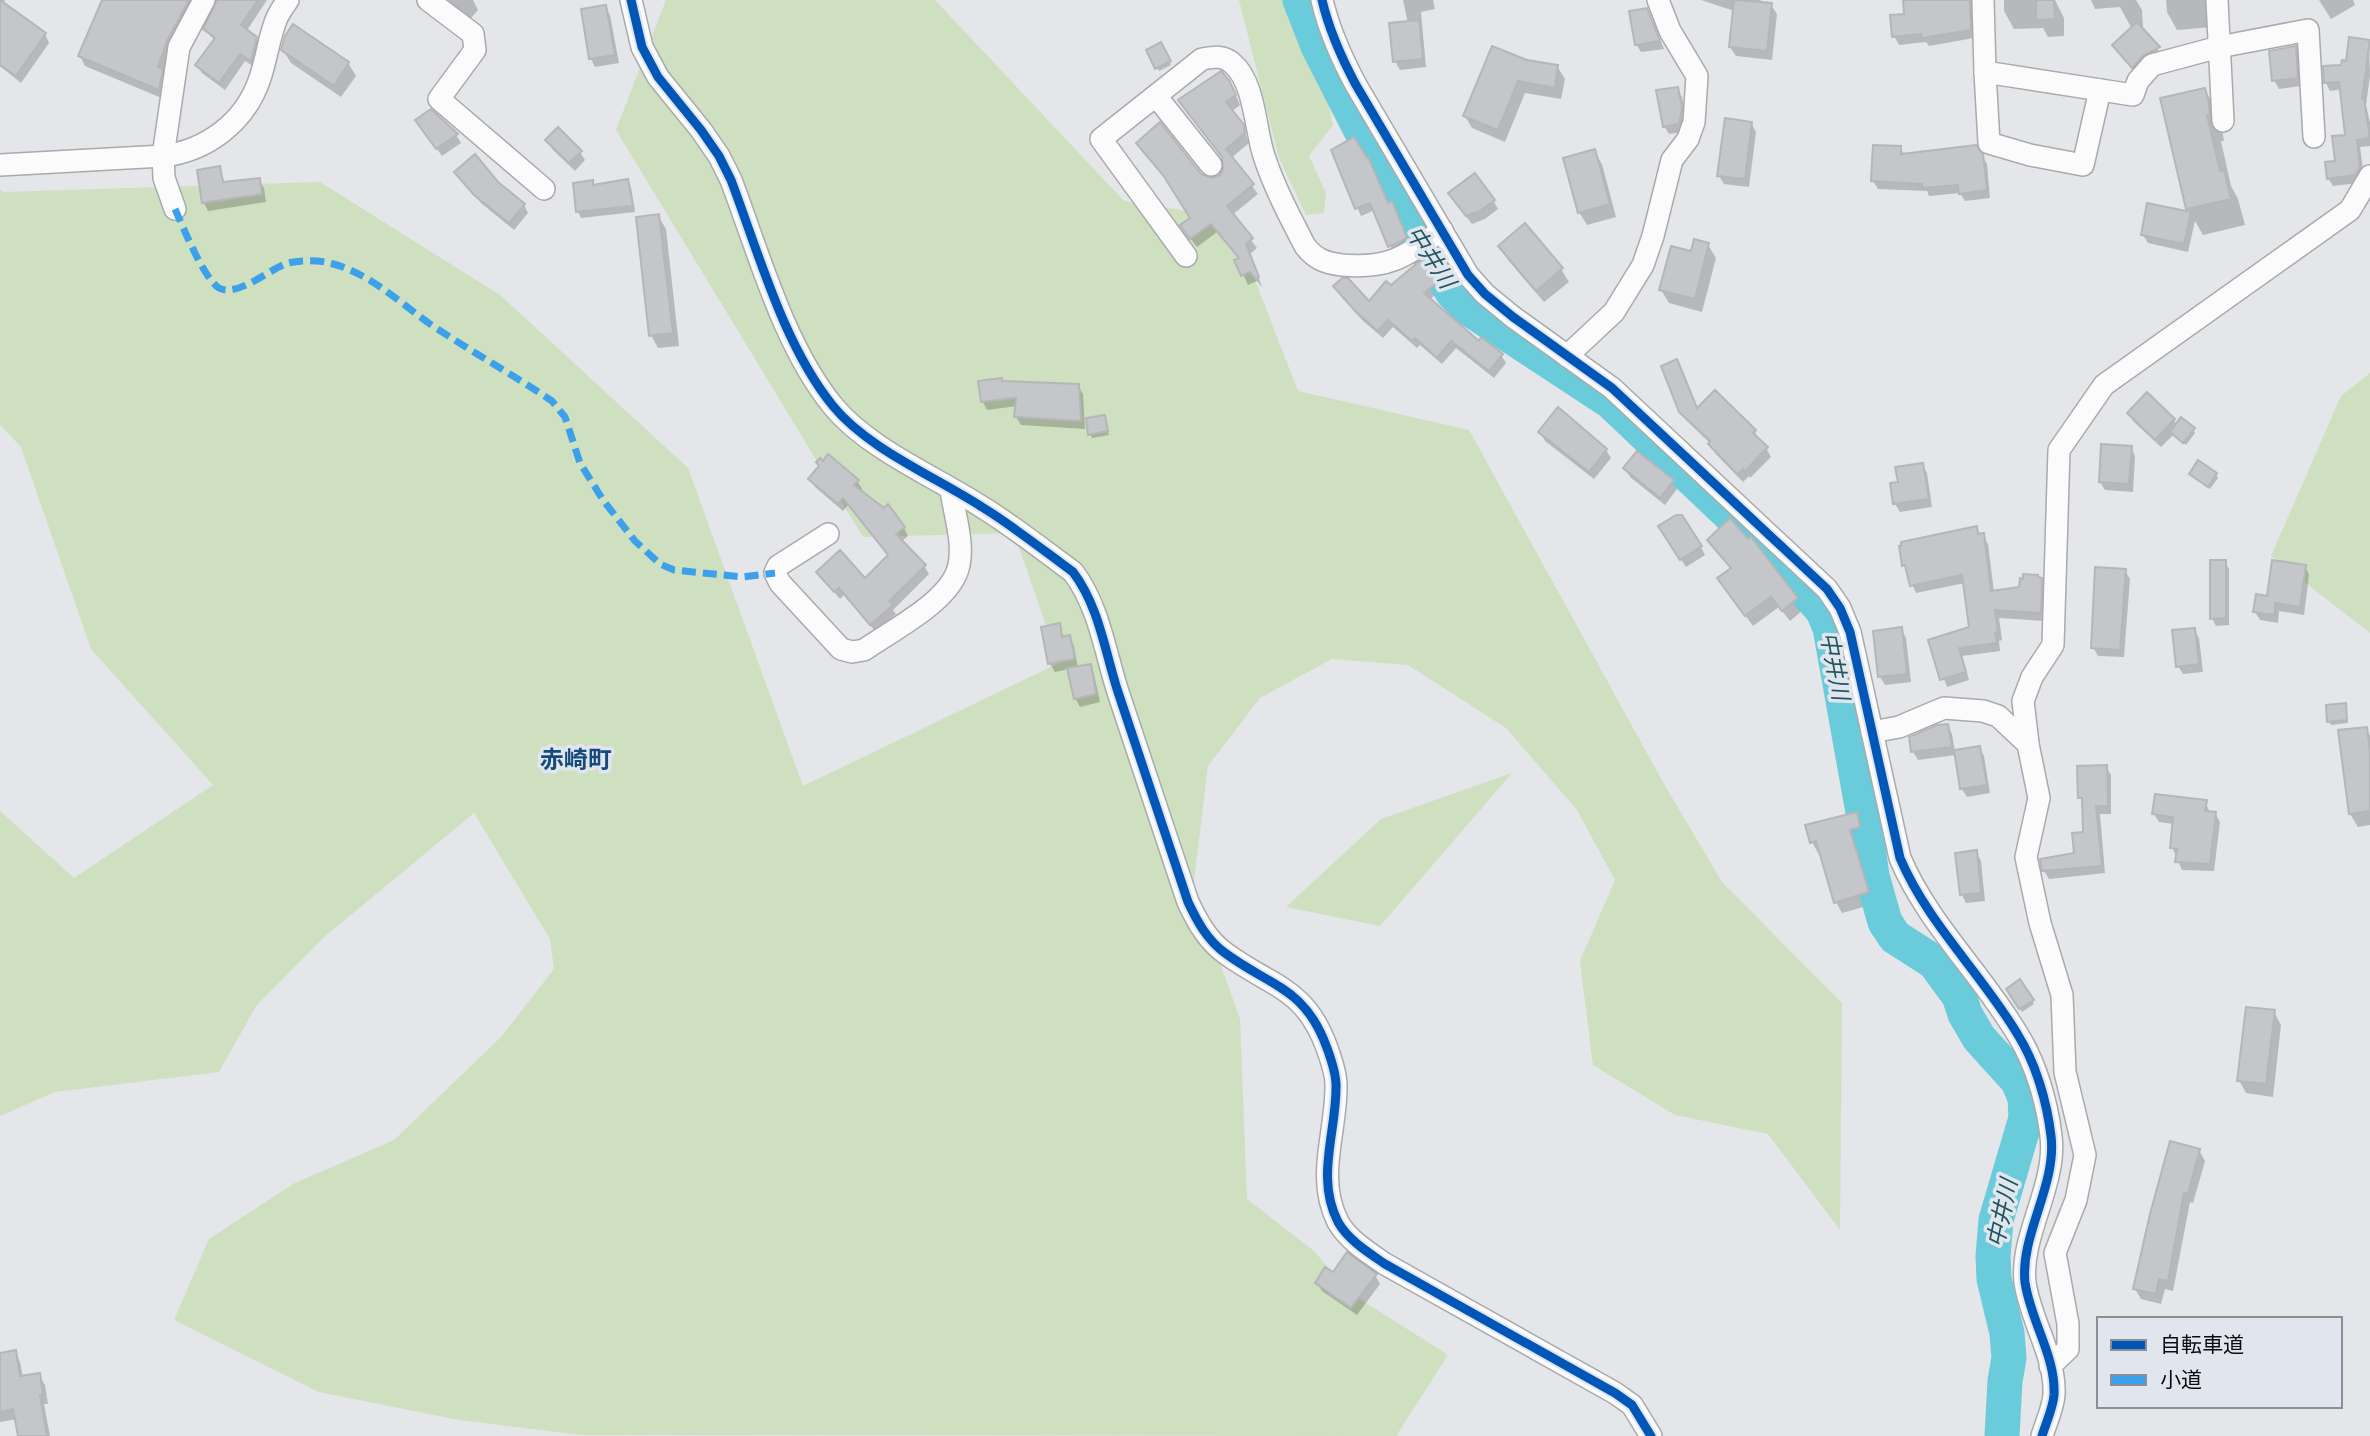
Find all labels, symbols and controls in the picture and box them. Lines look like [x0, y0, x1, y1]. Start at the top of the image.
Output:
water label: 中井川 [1398, 222, 1461, 298]
water label: 中井川 [1812, 630, 1854, 706]
district label: 赤崎町 [540, 747, 612, 777]
water label: 中井川 [1983, 1174, 2026, 1250]
legend [2097, 1317, 2342, 1408]
text: 自転車道 [2160, 1333, 2244, 1360]
text: 小道 [2160, 1368, 2202, 1395]

